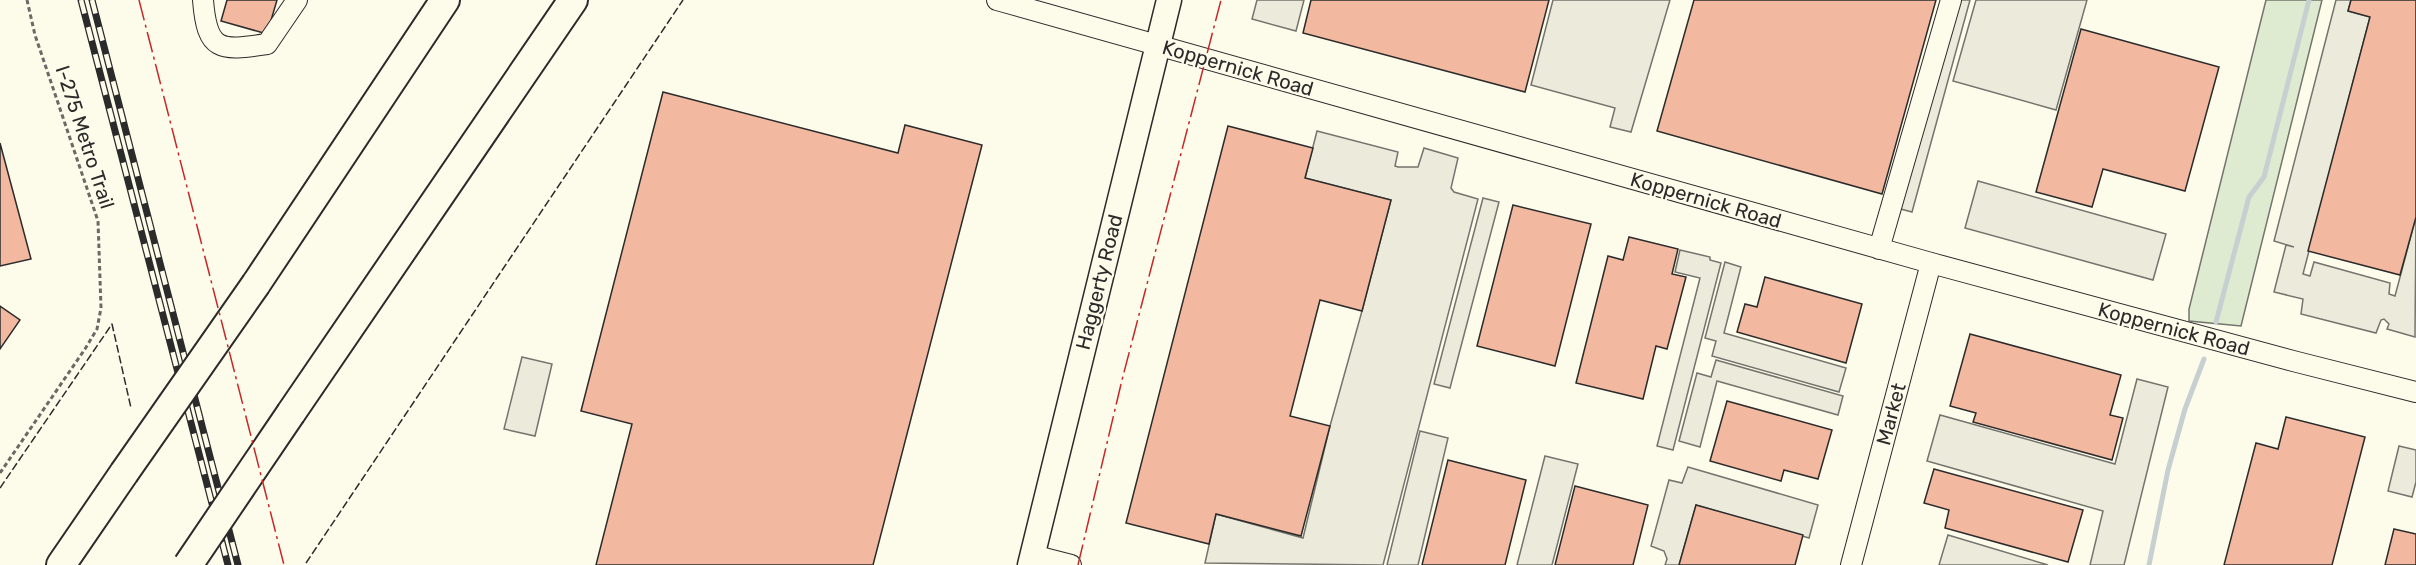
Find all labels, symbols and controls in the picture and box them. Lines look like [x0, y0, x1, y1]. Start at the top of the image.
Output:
street label: Koppernick Road [1160, 35, 1316, 101]
street label: I-275 Metro Trail [51, 62, 119, 212]
street label: Koppernick Road [1628, 167, 1784, 233]
street label: Haggerty Road [1071, 212, 1127, 352]
street label: Koppernick Road [2096, 297, 2252, 361]
street label: Market [1871, 380, 1911, 448]

